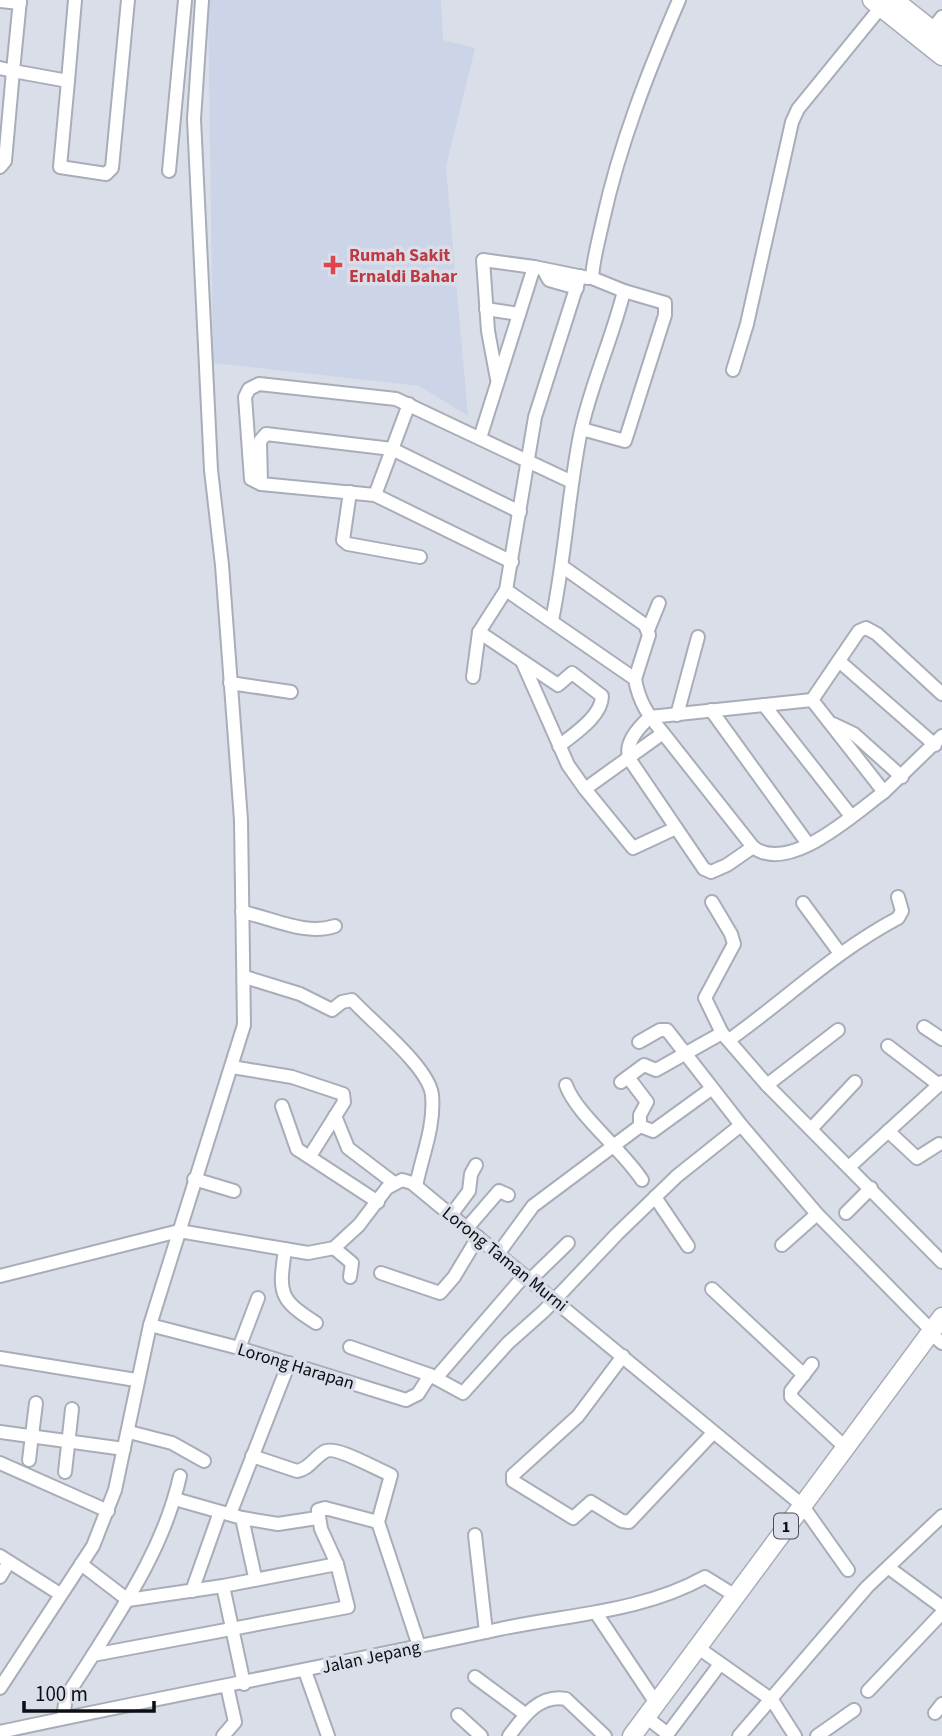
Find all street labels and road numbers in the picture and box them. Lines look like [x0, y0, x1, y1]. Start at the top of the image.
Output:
street label: Lorong Taman Murni [437, 1201, 573, 1318]
street label: Lorong Harapan [234, 1337, 357, 1396]
road number: 1 [774, 1514, 798, 1538]
street label: Jalan Jepang [320, 1635, 423, 1680]

